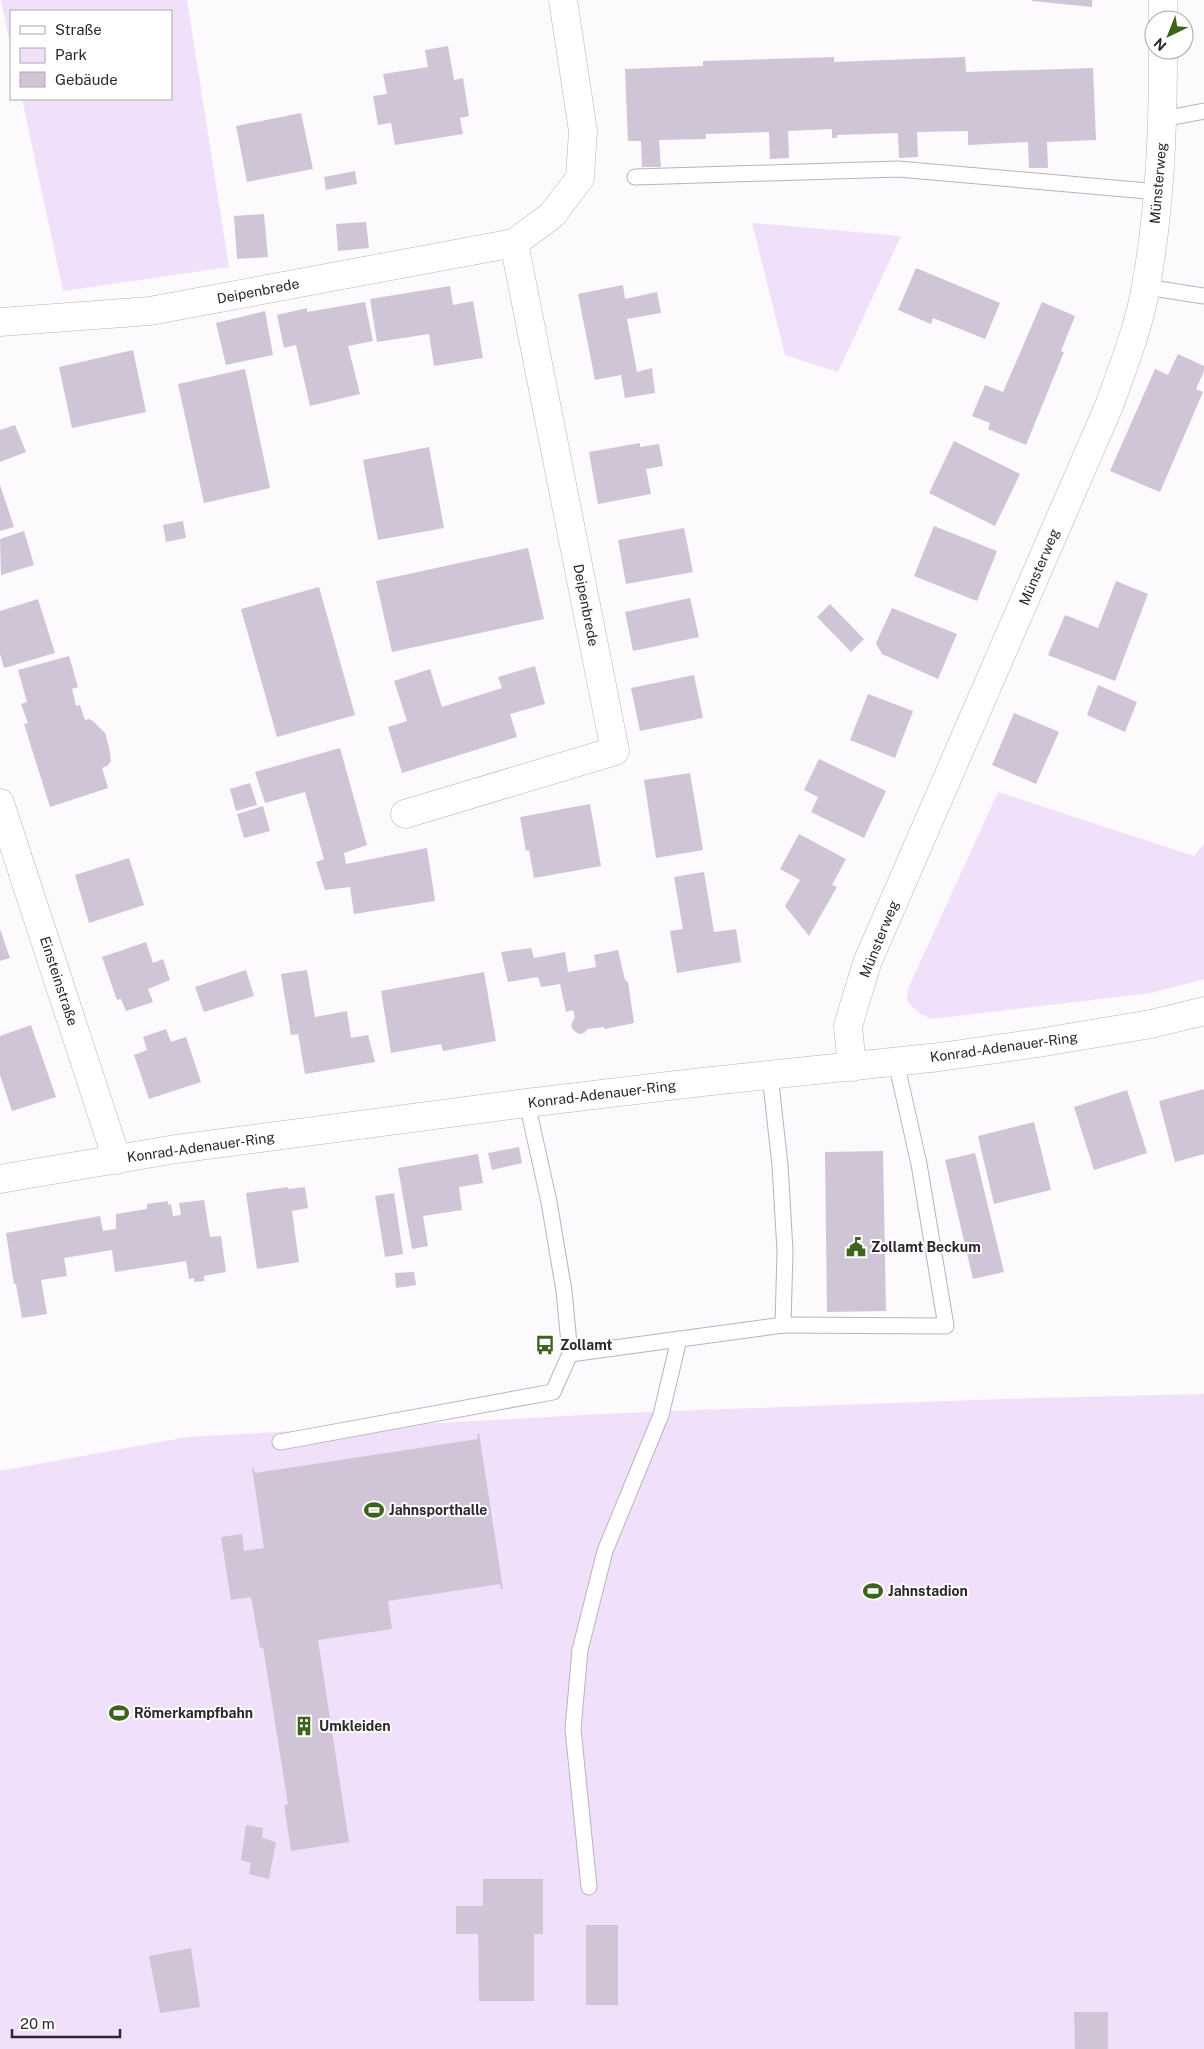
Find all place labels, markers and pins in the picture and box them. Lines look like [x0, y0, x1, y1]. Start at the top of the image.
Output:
public building icon: Zollamt Beckum [845, 1236, 867, 1258]
place label: Zollamt Beckum [871, 1239, 981, 1255]
bus stop icon: Zollamt [534, 1334, 556, 1356]
place label: Zollamt [560, 1337, 612, 1353]
sports icon: Jahnsporthalle [363, 1499, 385, 1521]
place label: Jahnsporthalle [389, 1502, 487, 1518]
sports icon: Jahnstadion [862, 1580, 884, 1602]
place label: Jahnstadion [888, 1583, 968, 1599]
sports icon: Römerkampfbahn [108, 1702, 130, 1724]
place label: Römerkampfbahn [134, 1705, 253, 1721]
building icon: Umkleiden [293, 1715, 315, 1737]
place label: Umkleiden [319, 1718, 391, 1734]

